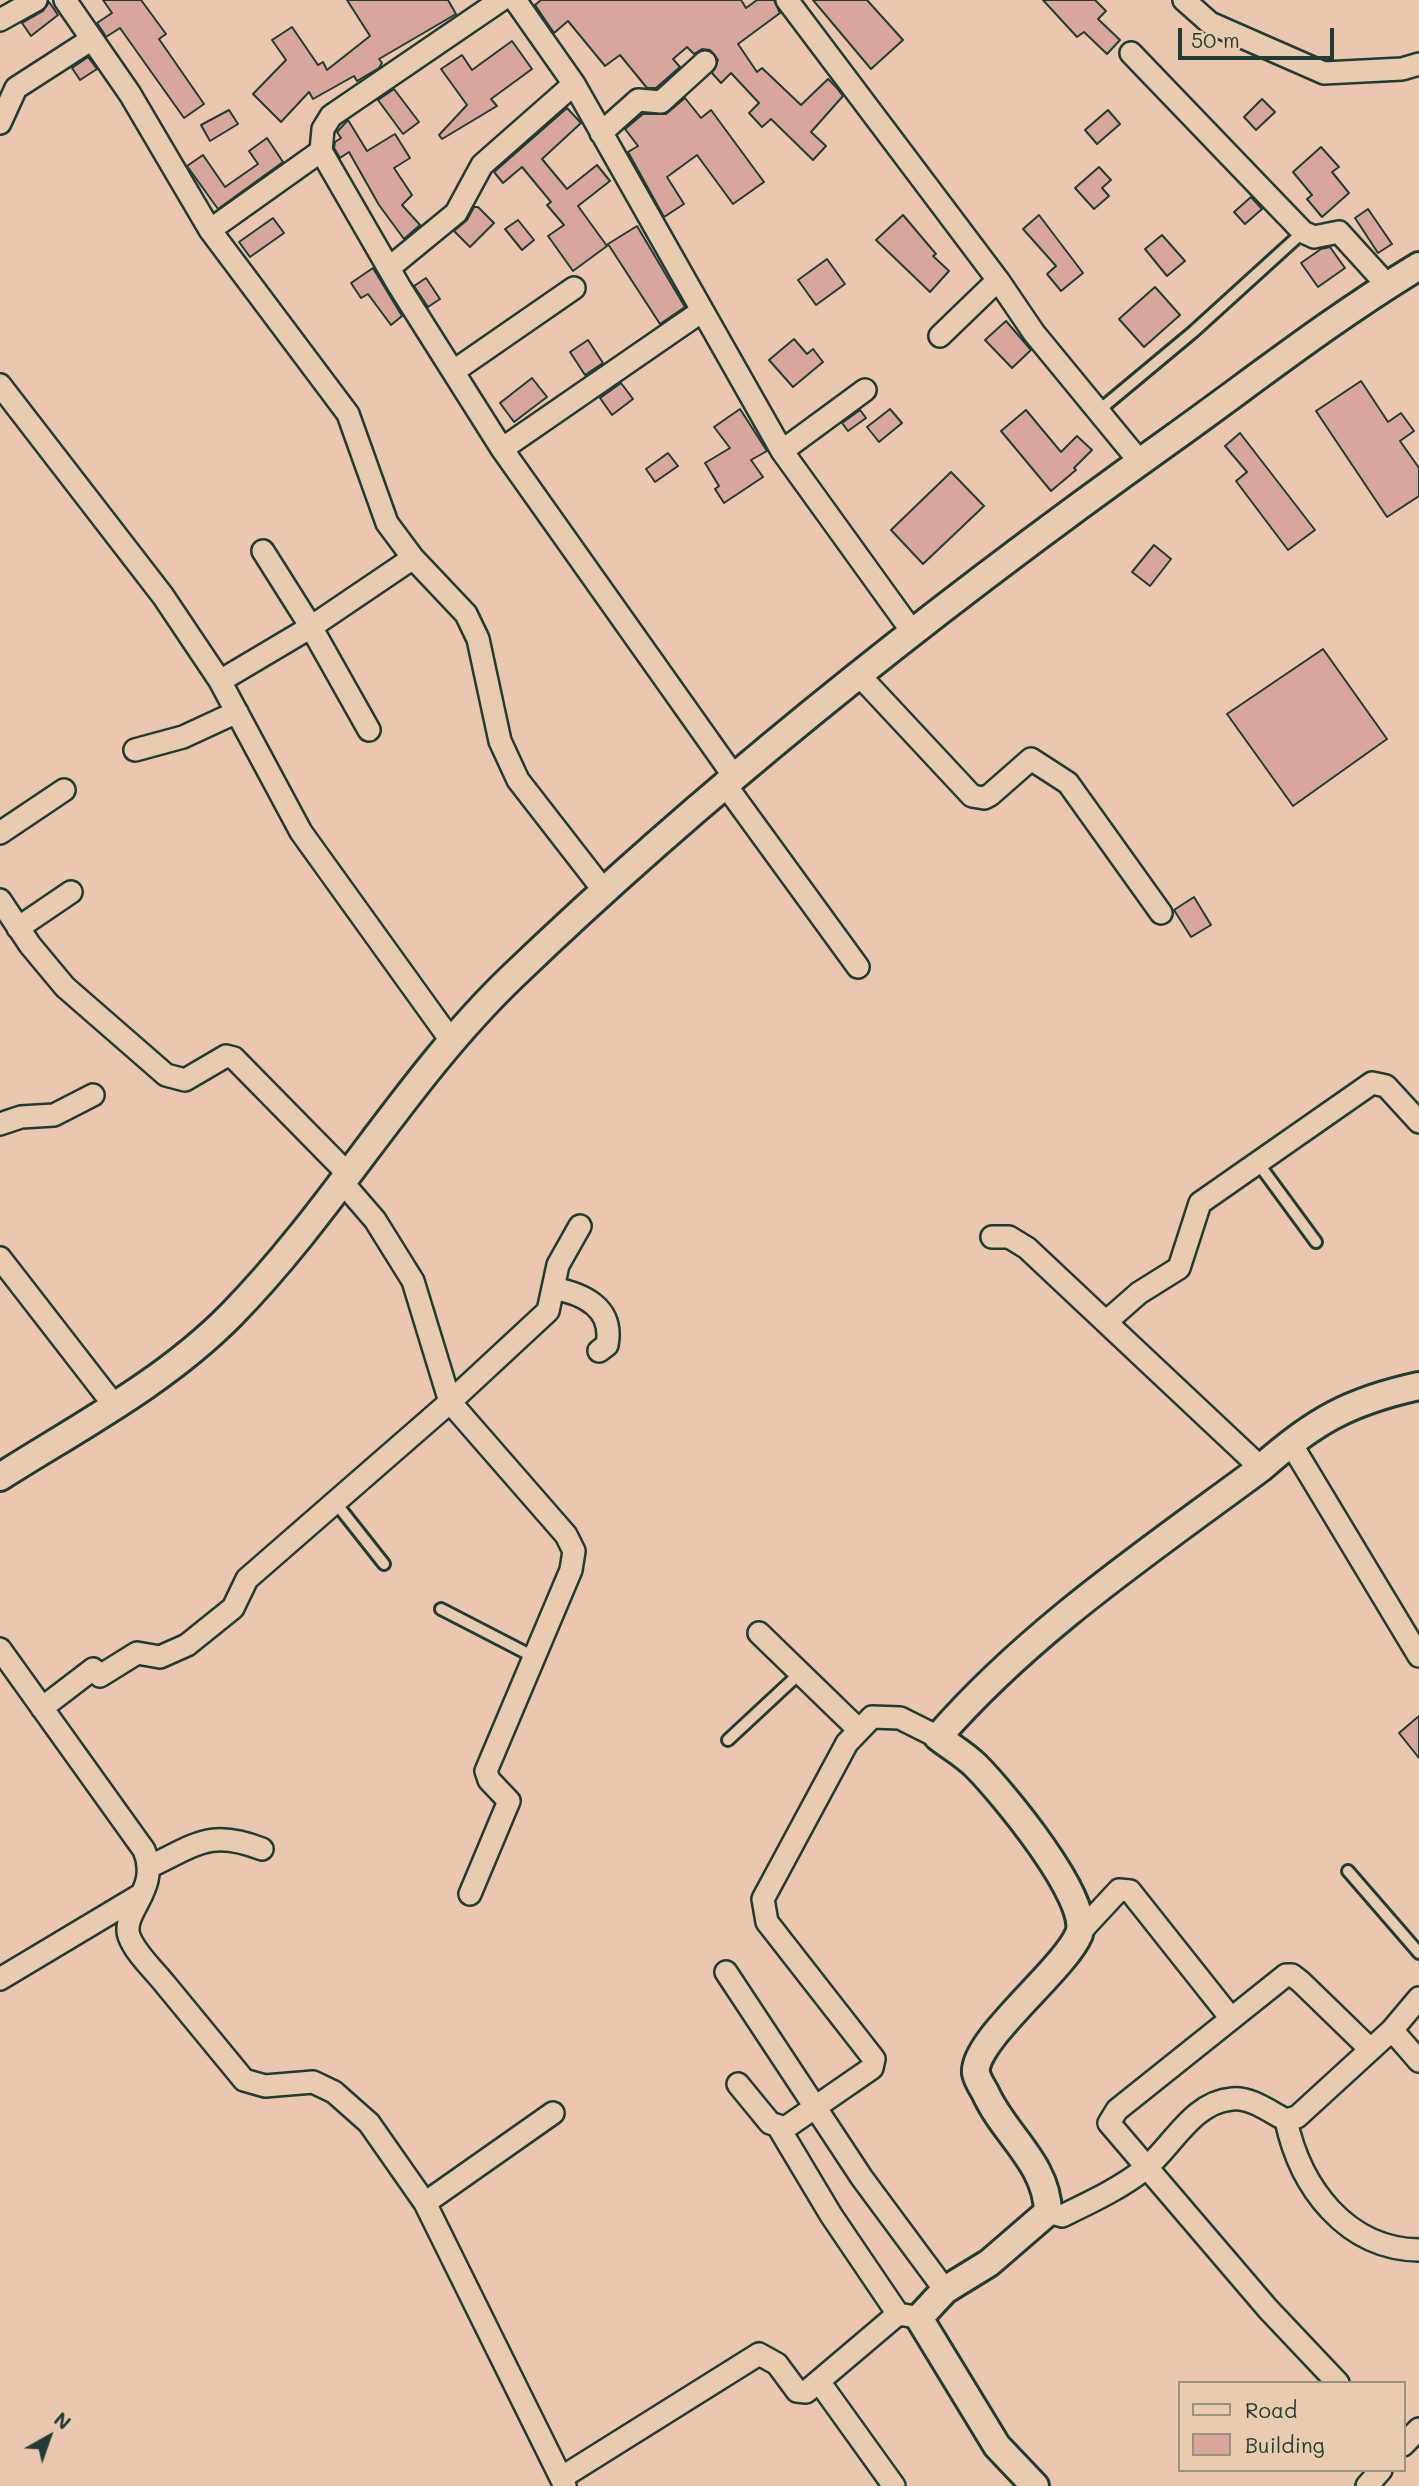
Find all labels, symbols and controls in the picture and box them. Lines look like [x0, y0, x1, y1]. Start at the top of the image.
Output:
scale bar [1181, 14, 1337, 58]
text: 50 m [1191, 26, 1240, 53]
legend [1178, 2381, 1405, 2472]
text: Road [1245, 2396, 1297, 2423]
north arrow [14, 2402, 84, 2472]
text: N [49, 2406, 76, 2435]
text: Building [1245, 2431, 1325, 2458]

